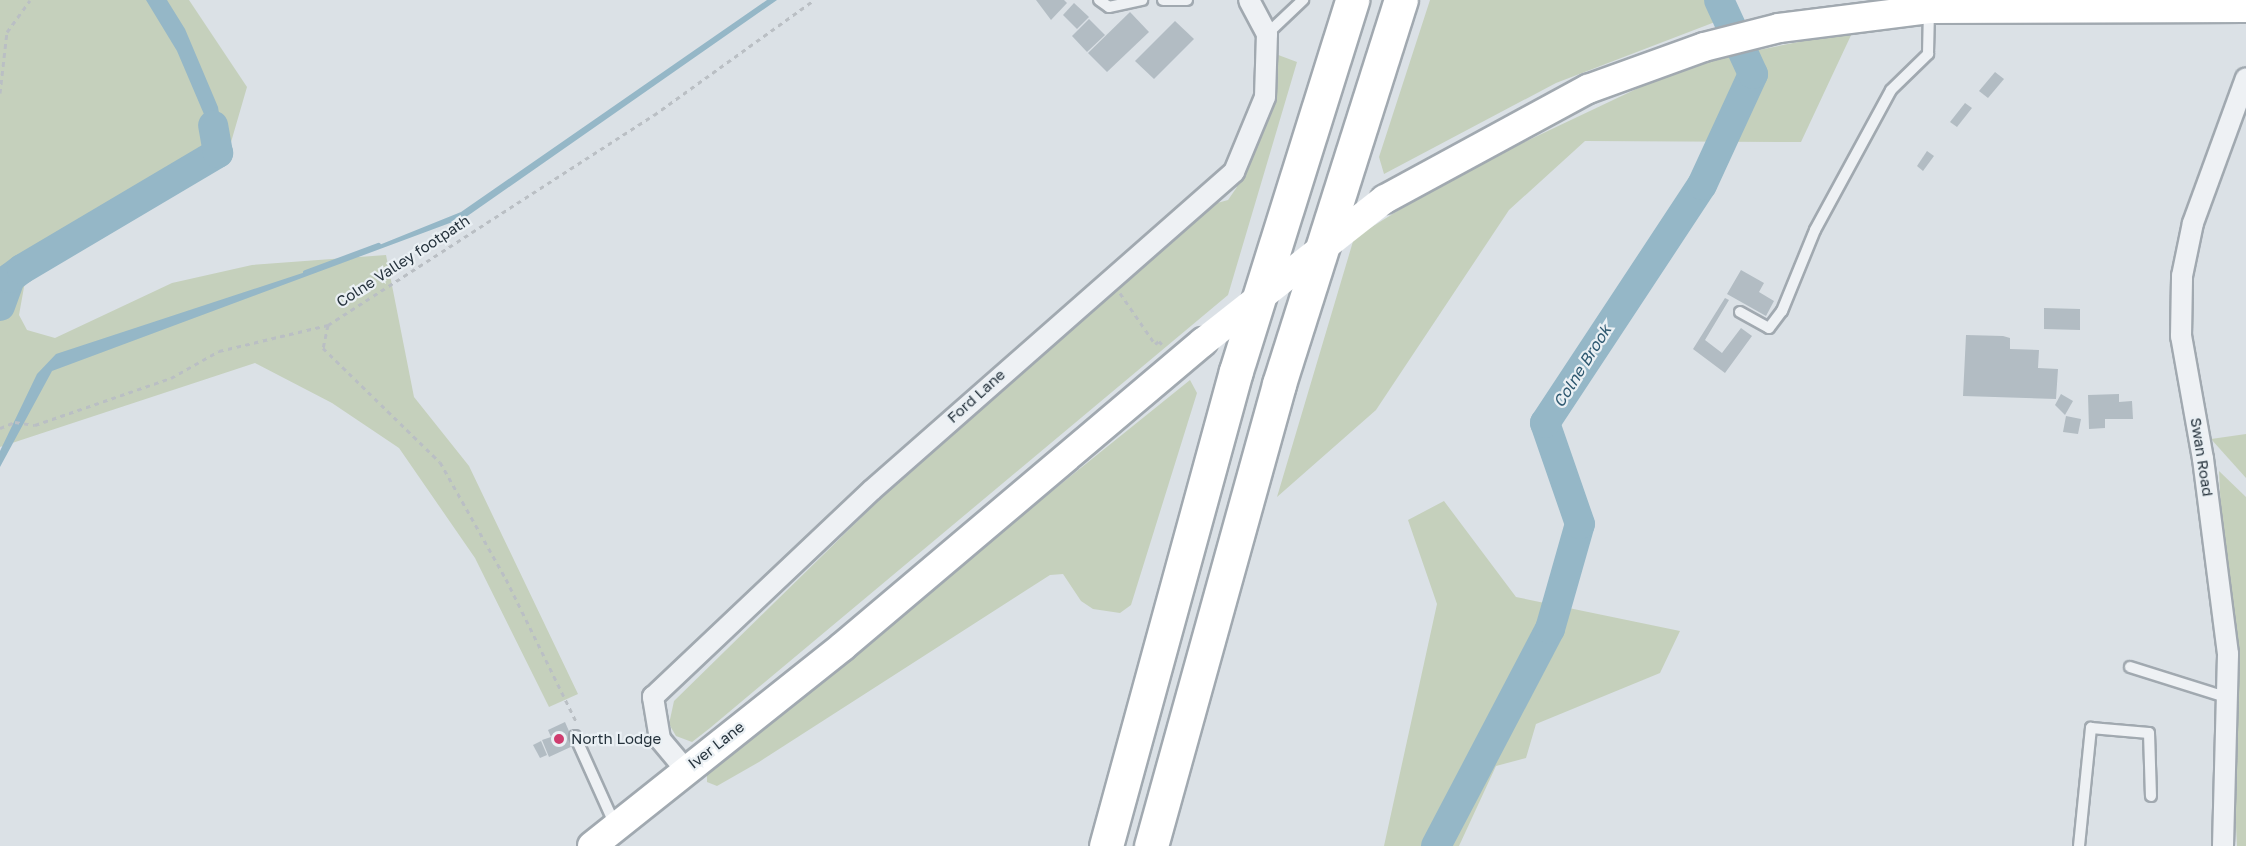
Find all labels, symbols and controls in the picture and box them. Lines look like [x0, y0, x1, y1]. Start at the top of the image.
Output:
street label: Colne Valley footpath [333, 211, 473, 311]
water label: Colne Brook [1549, 321, 1615, 411]
street label: Ford Lane [943, 365, 1009, 427]
street label: Swan Road [2187, 416, 2217, 498]
street label: Iver Lane [684, 718, 748, 772]
place label: North Lodge [571, 730, 661, 748]
marker: North Lodge [552, 732, 566, 746]

